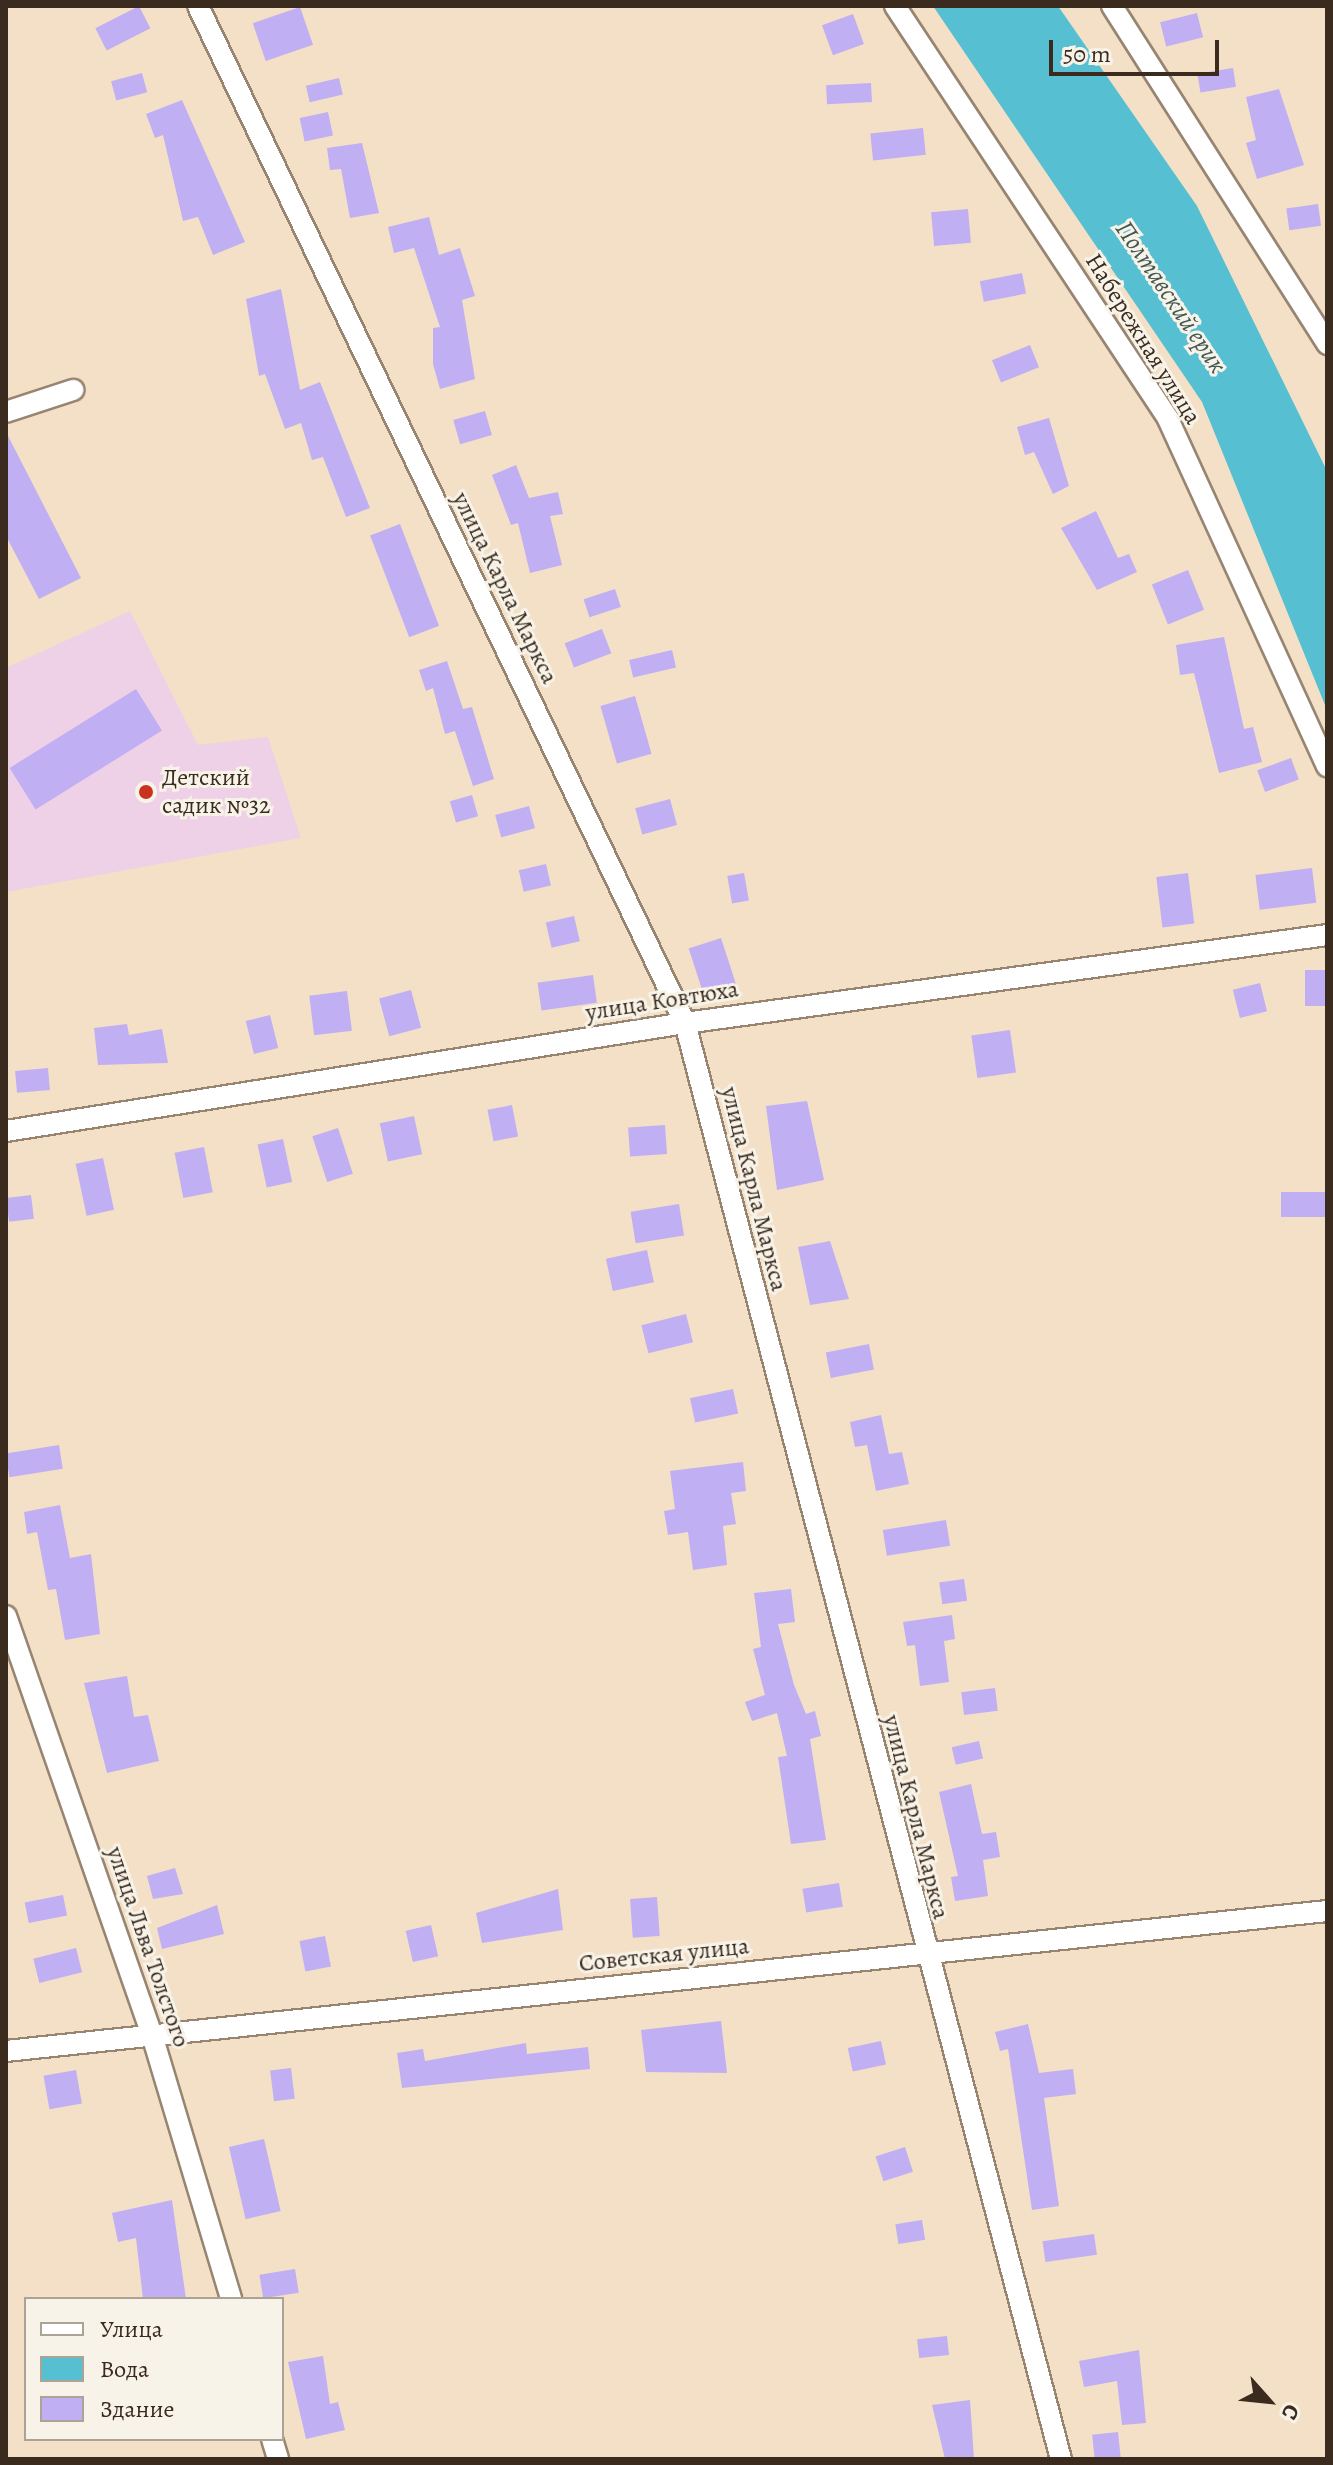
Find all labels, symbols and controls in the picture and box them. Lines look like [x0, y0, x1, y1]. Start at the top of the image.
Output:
scale bar [1053, 24, 1223, 74]
text: 50 m [1063, 38, 1111, 70]
water label: Полтавский ерик [1109, 215, 1233, 379]
street label: Набережная улица [1079, 248, 1207, 430]
street label: улица Карла Маркса [446, 488, 564, 688]
place label: Детский садик №32 [162, 764, 271, 820]
marker: Детский садик №32 [137, 783, 155, 801]
street label: улица Ковтюха [584, 975, 740, 1027]
street label: улица Карла Маркса [715, 1084, 793, 1294]
street label: улица Карла Маркса [877, 1712, 955, 1922]
street label: улица Льва Толстого [100, 1843, 196, 2051]
street label: Советская улица [578, 1932, 750, 1978]
legend [24, 2297, 284, 2441]
text: Улица [100, 2313, 163, 2345]
text: Вода [100, 2353, 149, 2385]
north arrow [1229, 2361, 1309, 2441]
text: Здание [100, 2393, 175, 2425]
text: С [1274, 2399, 1307, 2425]

